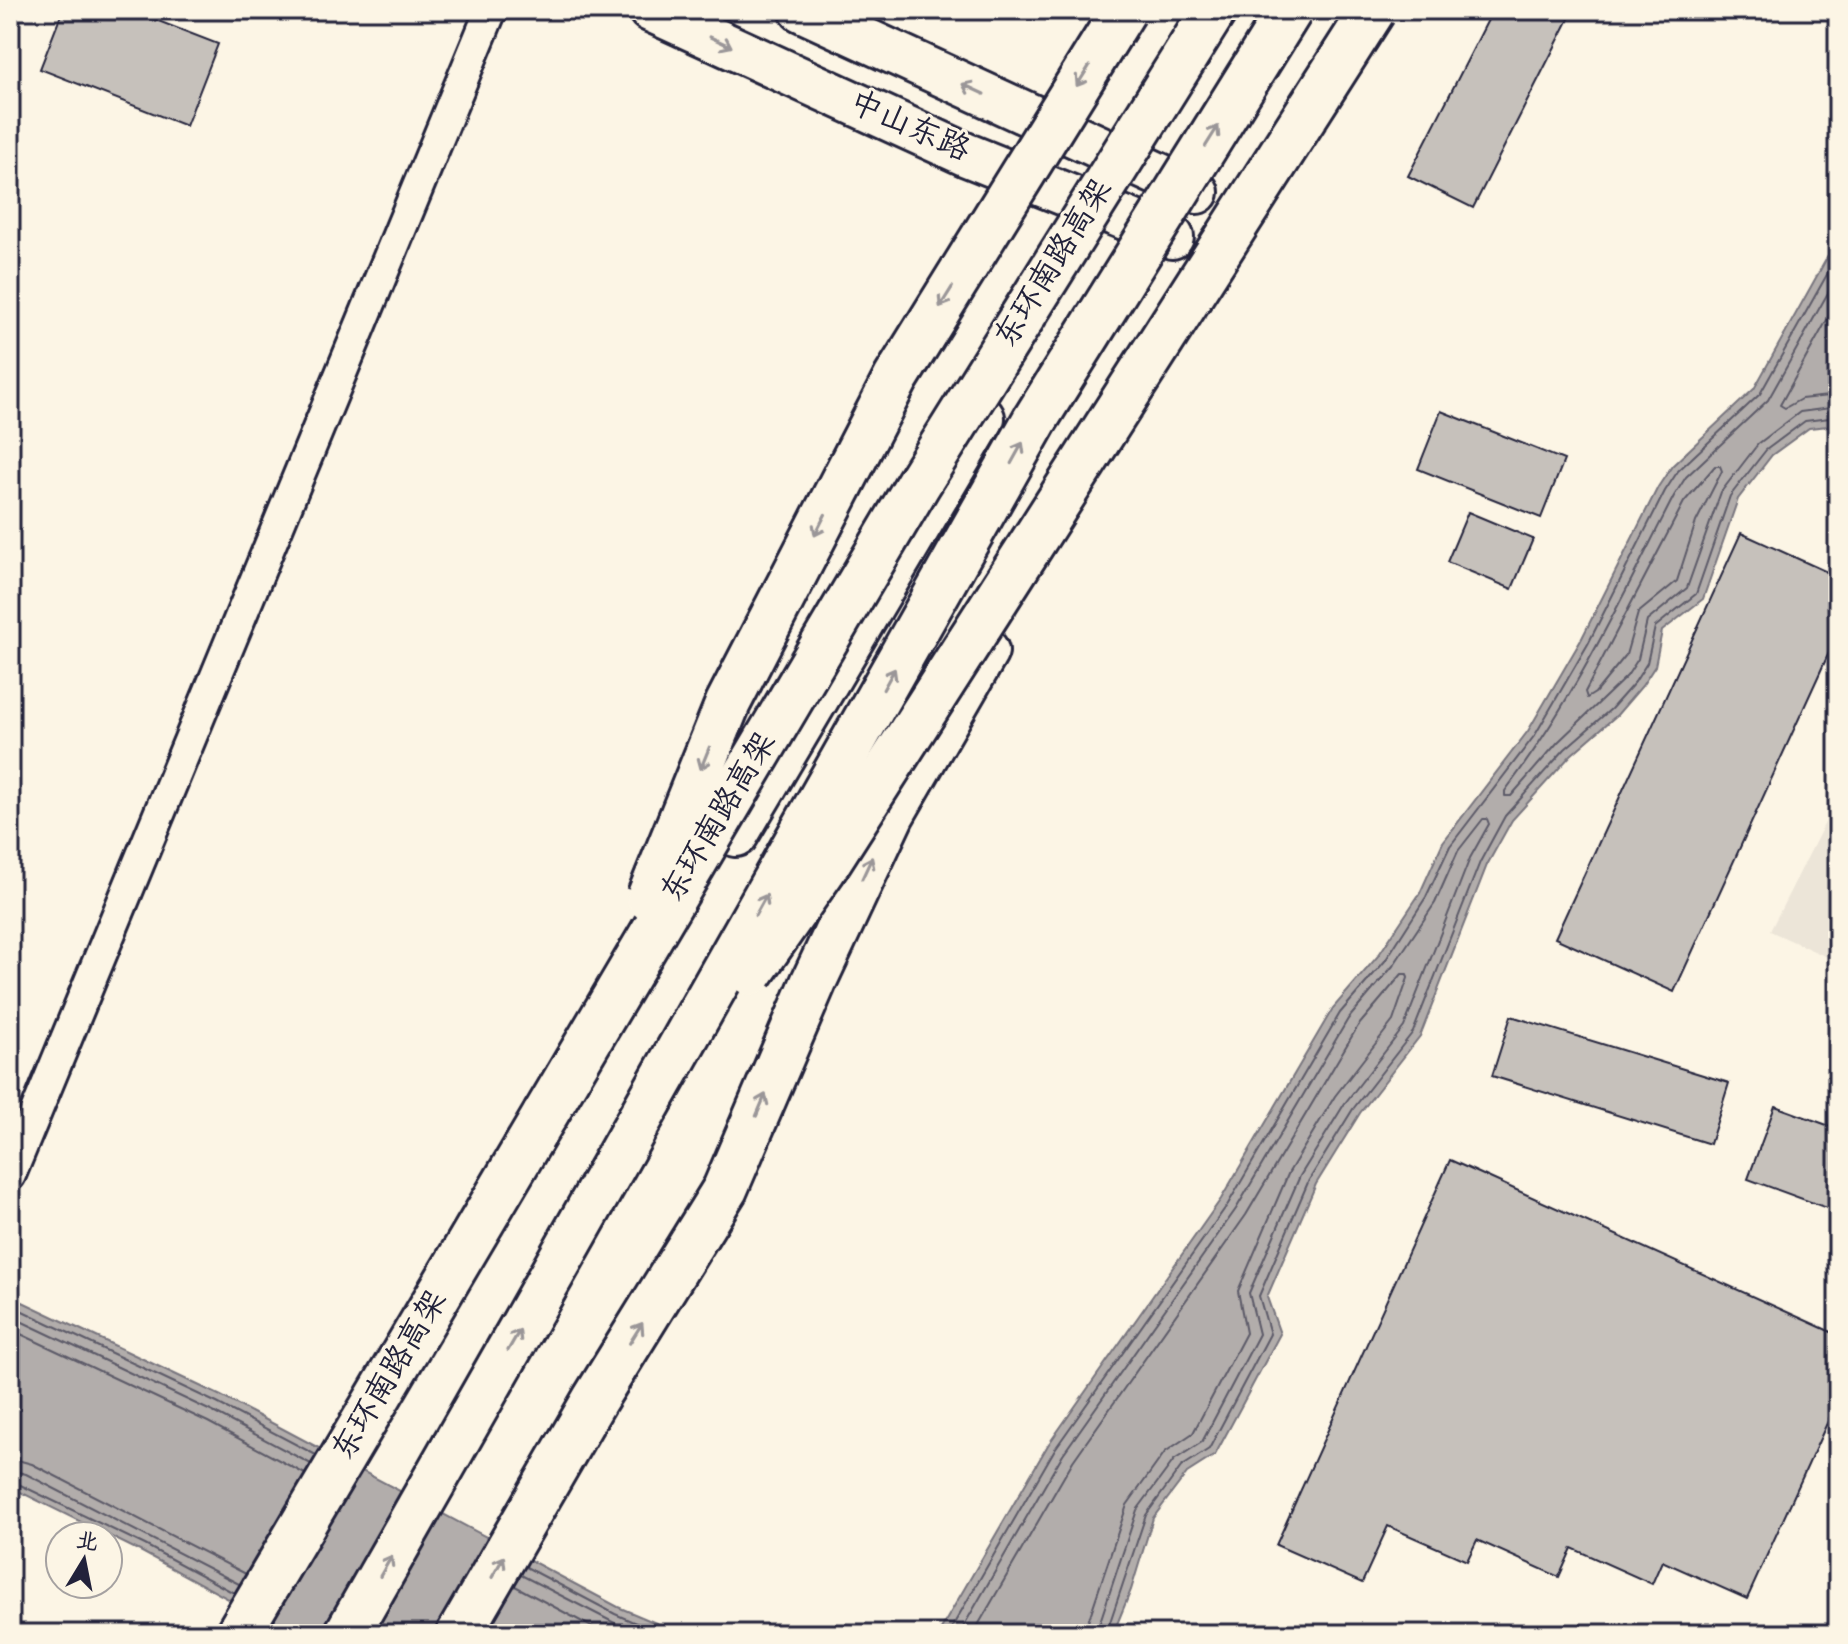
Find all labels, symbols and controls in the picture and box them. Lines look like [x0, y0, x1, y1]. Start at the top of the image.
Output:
one-way arrow [708, 36, 733, 51]
one-way arrow [1074, 64, 1090, 87]
street label: 中山东路 [841, 80, 977, 176]
one-way arrow [962, 81, 986, 96]
one-way arrow [1204, 125, 1220, 148]
street label: 东环南路高架 [984, 170, 1126, 358]
one-way arrow [937, 286, 954, 308]
one-way arrow [1010, 441, 1025, 465]
one-way arrow [811, 512, 827, 536]
one-way arrow [881, 668, 897, 691]
street label: 东环南路高架 [650, 724, 790, 912]
one-way arrow [697, 745, 711, 770]
one-way arrow [860, 856, 875, 880]
one-way arrow [753, 894, 769, 917]
one-way arrow [754, 1094, 769, 1118]
street label: 东环南路高架 [321, 1282, 461, 1470]
one-way arrow [628, 1322, 644, 1345]
one-way arrow [506, 1329, 522, 1352]
north arrow [44, 1520, 124, 1600]
text: 北 [73, 1526, 101, 1561]
one-way arrow [378, 1555, 394, 1578]
one-way arrow [491, 1555, 506, 1579]

